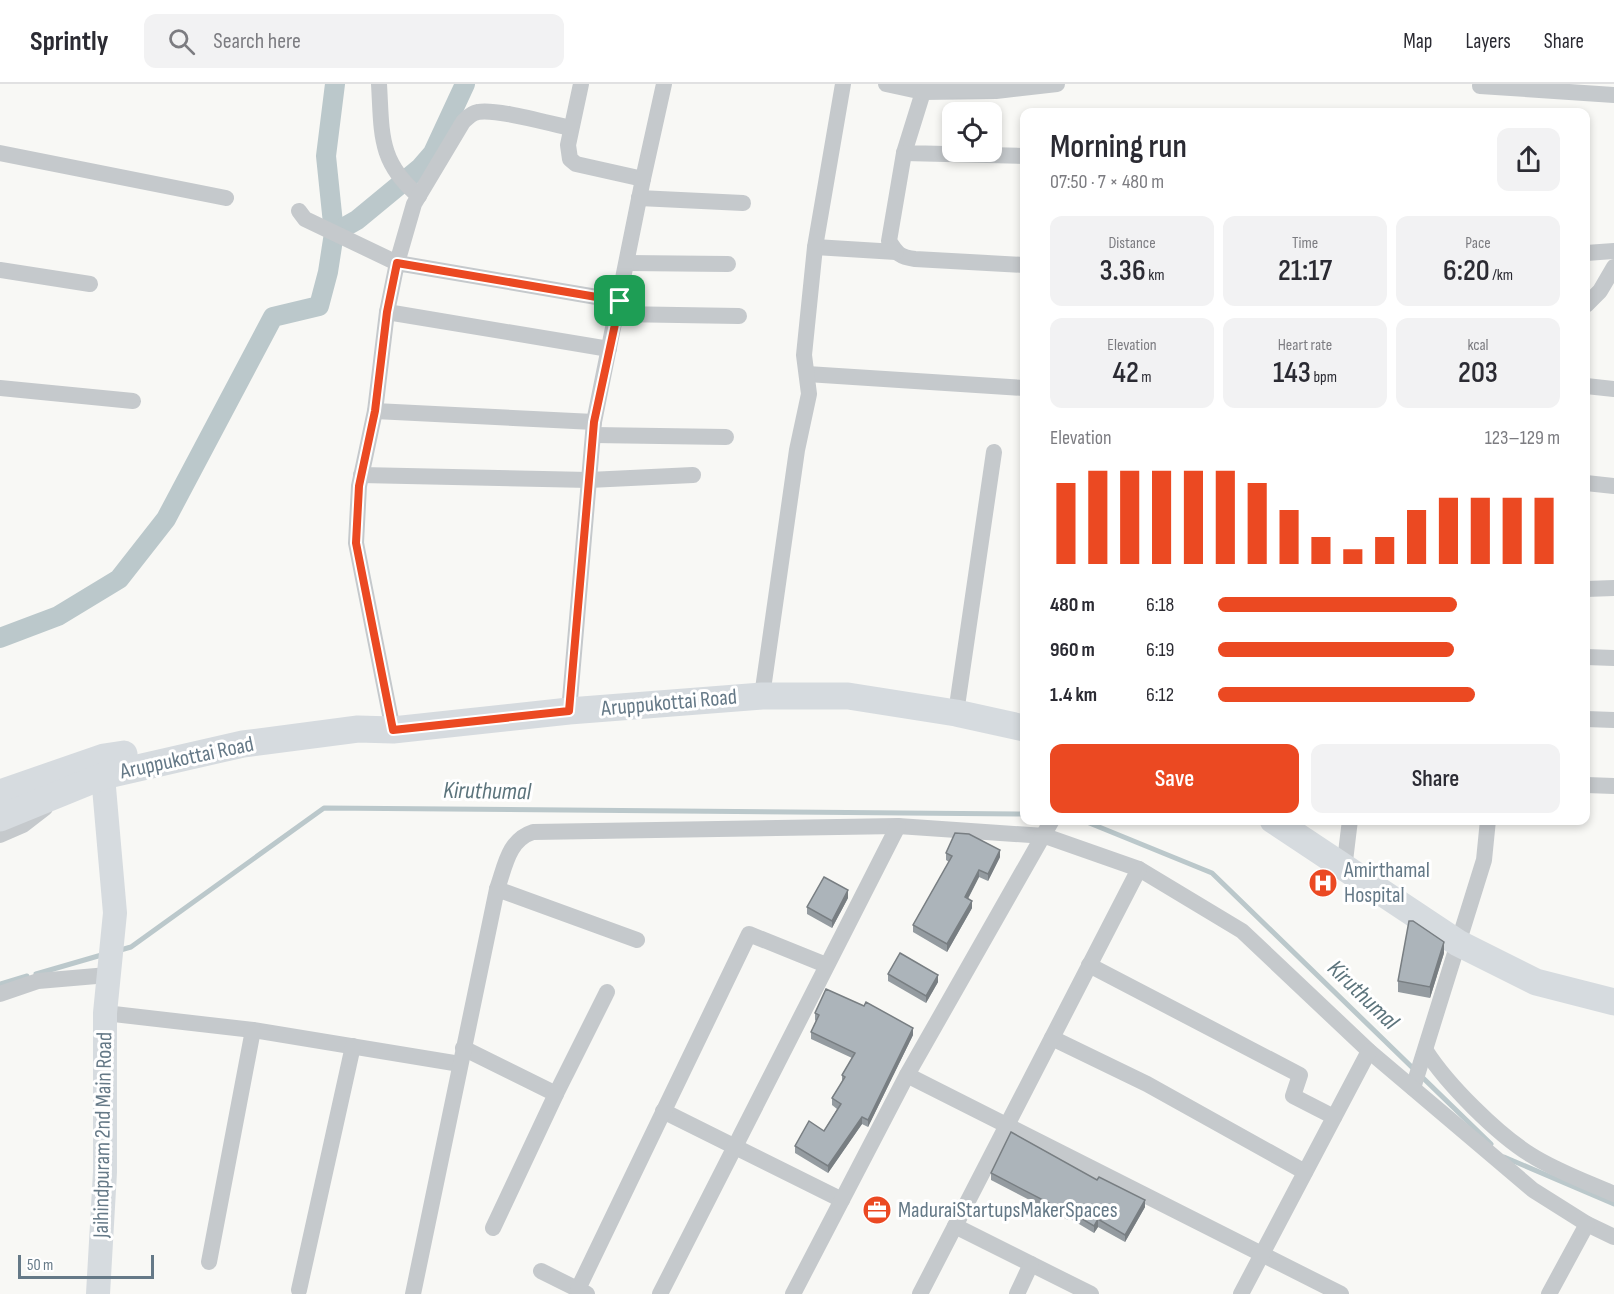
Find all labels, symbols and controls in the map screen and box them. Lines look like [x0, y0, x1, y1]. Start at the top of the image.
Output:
search box [144, 14, 564, 68]
text: Sprintly [30, 25, 108, 58]
icon: search [165, 25, 198, 58]
text: Search here [213, 28, 301, 55]
text: Map [1403, 29, 1432, 54]
text: Layers [1465, 29, 1511, 54]
text: Share [1544, 29, 1584, 54]
map controls [942, 102, 1002, 162]
button: locate [942, 102, 1002, 162]
text: Morning run [1050, 127, 1187, 167]
button: share [1497, 128, 1560, 191]
text: 07:50 · 7 × 480 m [1050, 170, 1164, 194]
text: Distance [1108, 234, 1156, 253]
text: Time [1292, 234, 1318, 253]
text: Pace [1465, 234, 1491, 253]
text: 3.36 [1099, 253, 1146, 289]
text: 21:17 [1278, 253, 1332, 289]
text: 6:20 [1443, 253, 1490, 289]
text: km [1146, 266, 1165, 285]
text: /km [1490, 266, 1513, 285]
pin [594, 275, 645, 326]
icon: arrive [603, 284, 636, 317]
text: Elevation [1107, 336, 1157, 355]
text: Heart rate [1278, 336, 1332, 355]
text: kcal [1467, 336, 1489, 355]
text: 42 [1112, 355, 1139, 391]
text: 143 [1273, 355, 1311, 391]
text: 203 [1458, 355, 1498, 391]
text: m [1139, 368, 1152, 387]
text: bpm [1311, 368, 1337, 387]
text: Elevation [1050, 426, 1112, 450]
text: 123–129 m [1485, 426, 1560, 450]
text: 480 m [1050, 593, 1095, 617]
text: 6:18 [1146, 593, 1174, 617]
text: 960 m [1050, 638, 1095, 662]
text: 6:19 [1146, 638, 1174, 662]
text: 1.4 km [1050, 683, 1097, 707]
text: 6:12 [1146, 683, 1174, 707]
street label: Aruppukottai Road [599, 684, 738, 722]
street label: Aruppukottai Road [117, 731, 256, 786]
button: Save [1050, 744, 1299, 813]
button: Share [1311, 744, 1560, 813]
water label: Kiruthumal [443, 776, 532, 806]
place label: Amirthamal Hospital [1343, 857, 1430, 909]
hospital icon: Amirthamal Hospital [1307, 867, 1339, 899]
water label: Kiruthumal [1321, 954, 1405, 1036]
street label: Jaihindpuram 2nd Main Road [88, 1032, 118, 1239]
office icon: MaduraiStartupsMakerSpaces [861, 1194, 893, 1226]
place label: MaduraiStartupsMakerSpaces [898, 1197, 1118, 1224]
scale bar [18, 1252, 154, 1280]
text: 50 m [27, 1256, 53, 1275]

